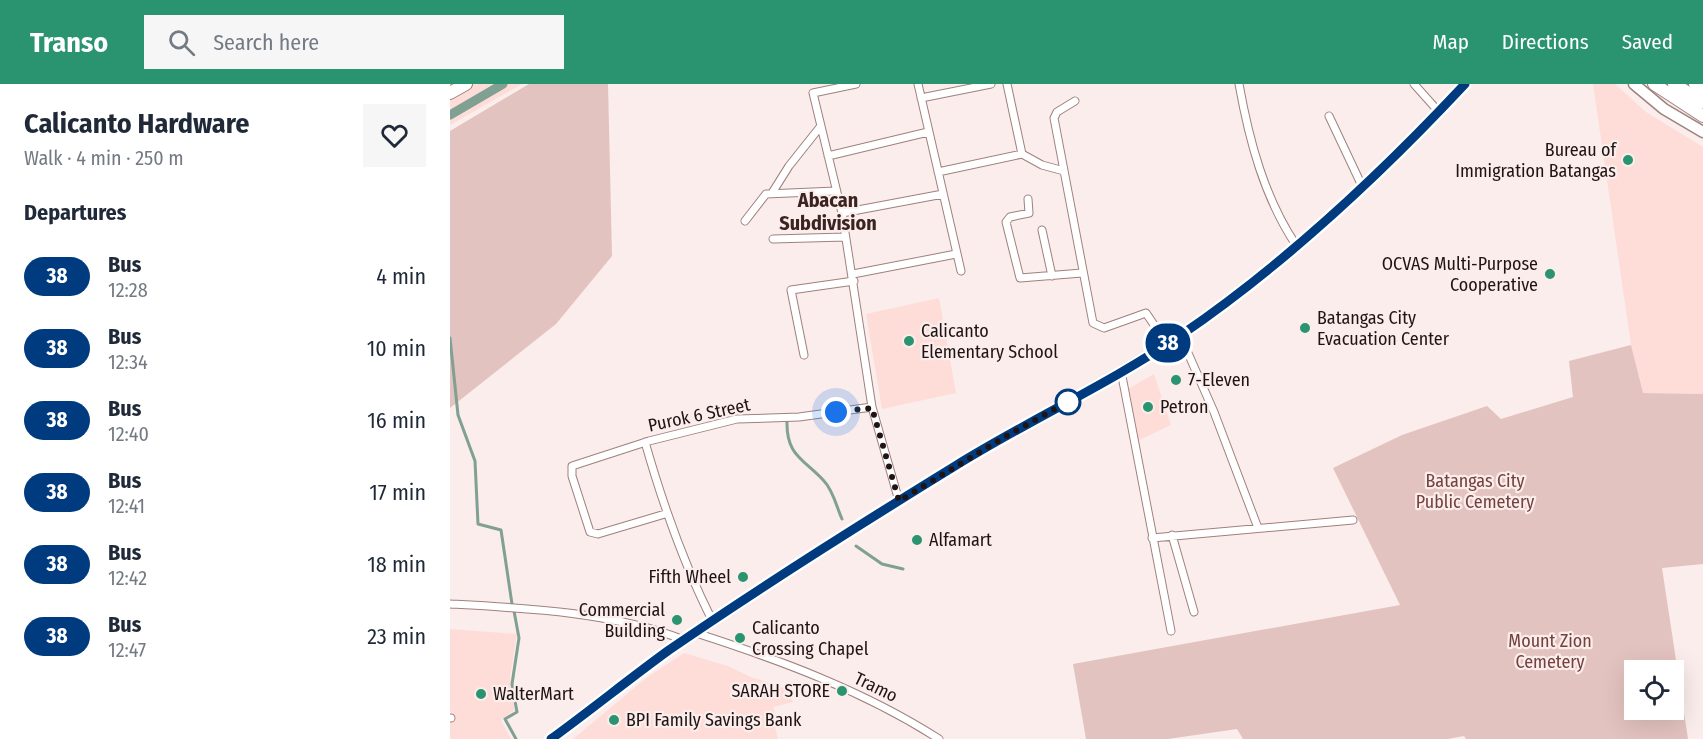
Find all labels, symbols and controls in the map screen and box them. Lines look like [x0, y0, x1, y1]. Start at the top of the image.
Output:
search box [144, 15, 564, 69]
text: Transo [30, 26, 108, 59]
icon: search [165, 26, 198, 59]
text: Search here [213, 29, 319, 56]
text: Map [1432, 29, 1469, 55]
text: Directions [1502, 29, 1589, 55]
text: Saved [1622, 29, 1673, 55]
button: heart [363, 104, 426, 167]
text: Calicanto Hardware [24, 107, 249, 140]
place label: Bureau of Immigration Batangas [1455, 139, 1617, 182]
text: Walk · 4 min · 250 m [24, 146, 184, 170]
marker: Bureau of Immigration Batangas [1621, 153, 1635, 167]
district label: Abacan Subdivision [779, 188, 877, 235]
text: Departures [24, 199, 126, 226]
text: Bus [108, 251, 141, 278]
place label: OCVAS Multi-Purpose Cooperative [1382, 253, 1538, 296]
text: 38 [46, 263, 68, 289]
text: 4 min [376, 263, 426, 290]
marker: OCVAS Multi-Purpose Cooperative [1543, 267, 1557, 281]
text: 12:28 [108, 278, 148, 302]
place label: Batangas City Evacuation Center [1317, 307, 1450, 350]
place label: Calicanto Elementary School [921, 320, 1058, 363]
marker: Batangas City Evacuation Center [1298, 321, 1312, 335]
text: Bus [108, 323, 141, 350]
line badge: 38 [1141, 324, 1195, 362]
text: 38 [1157, 330, 1179, 356]
marker: Calicanto Elementary School [902, 334, 916, 348]
text: 38 [46, 335, 68, 361]
text: 10 min [367, 335, 426, 362]
text: 12:34 [108, 350, 148, 374]
place label: 7-Eleven [1188, 369, 1250, 391]
marker: 7-Eleven [1169, 373, 1183, 387]
unlabelled marker [1055, 389, 1081, 415]
street label: Purok 6 Street [646, 393, 752, 437]
text: Bus [108, 395, 141, 422]
place label: Petron [1160, 396, 1208, 418]
your location [821, 397, 851, 427]
marker: Petron [1141, 400, 1155, 414]
text: 38 [46, 407, 68, 433]
text: 16 min [367, 407, 426, 434]
text: 12:40 [108, 422, 149, 446]
text: Bus [108, 467, 141, 494]
park label: Batangas City Public Cemetery [1416, 470, 1534, 513]
text: 38 [46, 479, 68, 505]
text: 17 min [369, 479, 426, 506]
text: 12:41 [108, 494, 145, 518]
place label: Alfamart [929, 529, 992, 551]
marker: Alfamart [910, 533, 924, 547]
text: Bus [108, 539, 141, 566]
text: 38 [46, 551, 68, 577]
text: 18 min [367, 551, 426, 578]
text: 12:42 [108, 566, 147, 590]
place label: Fifth Wheel [649, 566, 731, 588]
marker: Fifth Wheel [736, 570, 750, 584]
place label: Commercial Building [579, 599, 666, 642]
text: Bus [108, 611, 141, 638]
marker: Commercial Building [670, 613, 684, 627]
place label: Calicanto Crossing Chapel [752, 617, 869, 660]
text: 38 [46, 623, 68, 649]
text: 23 min [367, 623, 426, 650]
park label: Mount Zion Cemetery [1508, 630, 1592, 673]
marker: Calicanto Crossing Chapel [733, 631, 747, 645]
text: 12:47 [108, 638, 146, 662]
map controls [1624, 660, 1684, 720]
button: locate [1624, 660, 1684, 720]
street label: Tramo [851, 667, 901, 707]
place label: SARAH STORE [731, 680, 830, 702]
place label: WalterMart [493, 683, 574, 705]
marker: SARAH STORE [835, 684, 849, 698]
marker: WalterMart [474, 687, 488, 701]
place label: BPI Family Savings Bank [626, 709, 802, 731]
marker: BPI Family Savings Bank [607, 713, 621, 727]

